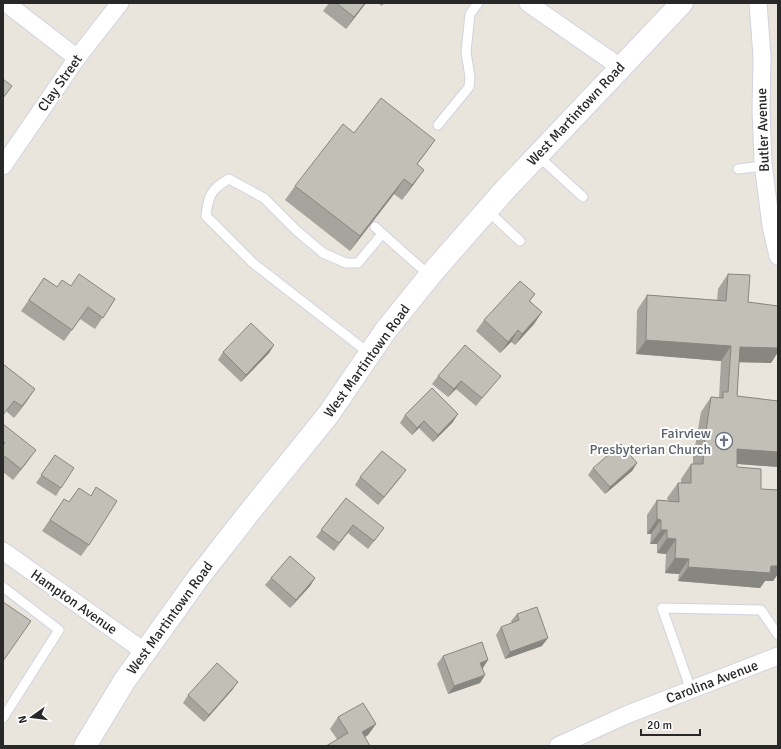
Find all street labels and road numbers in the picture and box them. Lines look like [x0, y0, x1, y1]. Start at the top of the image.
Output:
street label: Clay Street [34, 51, 86, 115]
street label: West Martintown Road [524, 59, 628, 169]
street label: Butler Avenue [753, 88, 773, 172]
street label: West Martintown Road [320, 301, 414, 421]
street label: West Martintown Road [123, 558, 217, 678]
street label: Hampton Avenue [27, 566, 121, 638]
street label: Carolina Avenue [664, 657, 760, 707]

